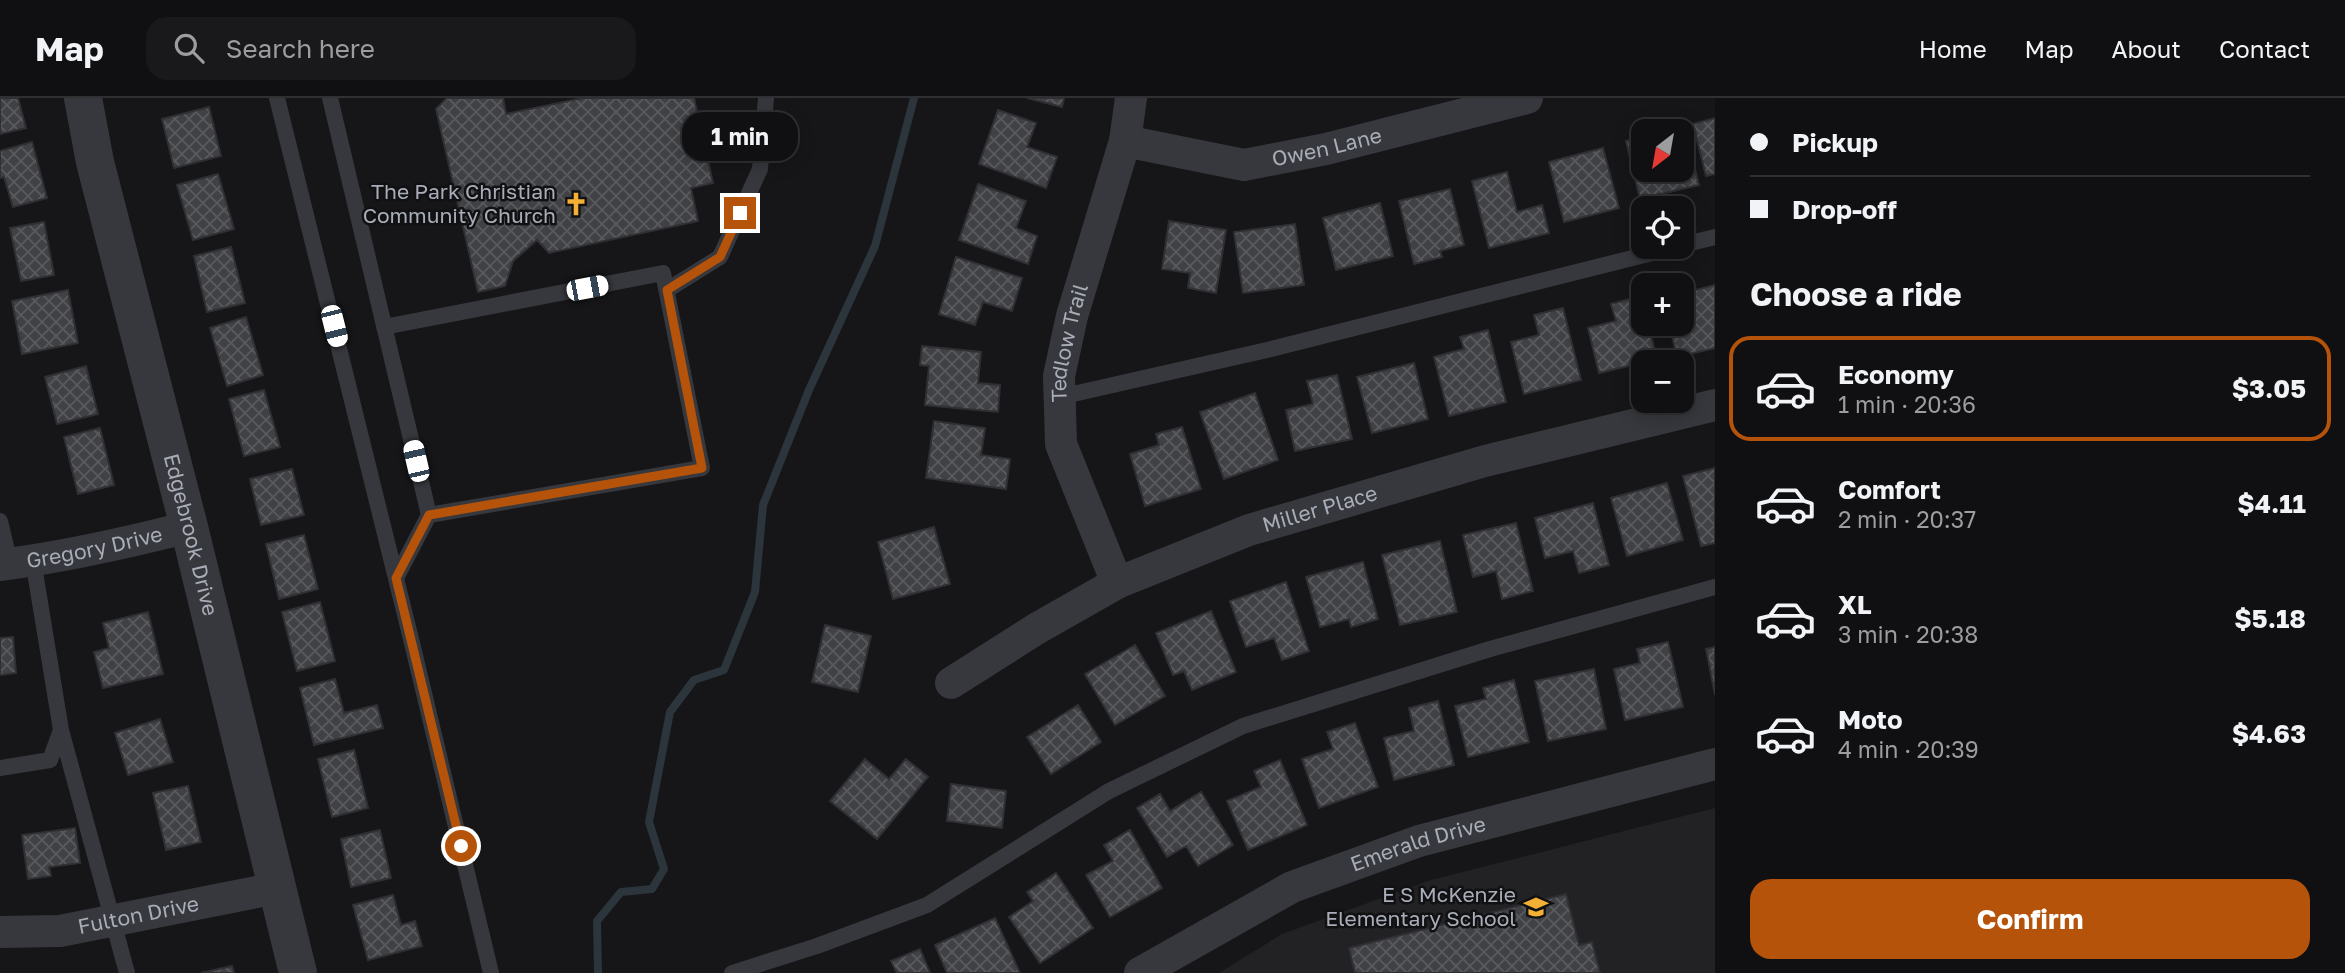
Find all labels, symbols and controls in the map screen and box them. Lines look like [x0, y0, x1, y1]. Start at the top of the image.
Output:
search box [146, 17, 636, 80]
text: Map [35, 29, 104, 68]
icon: search [170, 29, 208, 67]
text: Search here [226, 33, 375, 64]
text: Home [1919, 34, 1987, 63]
text: Map [2025, 34, 2074, 63]
text: About [2112, 34, 2181, 63]
text: Contact [2219, 34, 2310, 63]
callout: 1 min [682, 111, 798, 160]
north arrow [1631, 119, 1694, 182]
map controls [1631, 119, 1694, 413]
street label: Owen Lane [1269, 121, 1384, 171]
text: 1 min [711, 122, 769, 150]
text: Pickup [1792, 127, 1878, 158]
place label: The Park Christian Community Church [363, 178, 556, 228]
church icon: The Park Christian Community Church [562, 190, 590, 218]
text: Drop-off [1792, 194, 1897, 225]
button: locate [1631, 196, 1694, 259]
route end [724, 197, 756, 229]
button: + [1631, 273, 1694, 336]
car [565, 274, 610, 302]
text: Choose a ride [1750, 275, 1962, 313]
street label: Tedlow Trail [1045, 280, 1093, 403]
car [319, 303, 350, 349]
button: − [1631, 350, 1694, 413]
icon: car [1754, 357, 1817, 420]
text: Economy [1838, 359, 1954, 390]
text: $3.05 [2232, 373, 2306, 404]
text: 1 min · 20:36 [1838, 390, 1976, 418]
car [402, 438, 431, 484]
street label: Edgebrook Drive [159, 451, 224, 618]
icon: car [1754, 472, 1817, 535]
text: Comfort [1838, 474, 1941, 505]
street label: Miller Place [1259, 479, 1380, 537]
text: $4.11 [2237, 488, 2306, 519]
text: 2 min · 20:37 [1838, 505, 1976, 533]
street label: Gregory Drive [24, 520, 165, 573]
icon: car [1754, 587, 1817, 650]
text: XL [1838, 589, 1872, 620]
text: $5.18 [2234, 603, 2306, 634]
text: 3 min · 20:38 [1838, 620, 1978, 648]
icon: car [1754, 702, 1817, 765]
text: Moto [1838, 704, 1903, 735]
text: $4.63 [2232, 718, 2306, 749]
text: 4 min · 20:39 [1838, 735, 1979, 763]
street label: Emerald Drive [1347, 810, 1488, 877]
route start [445, 830, 477, 862]
button: Confirm [1750, 879, 2310, 959]
place label: E S McKenzie Elementary School [1325, 881, 1516, 931]
street label: Fulton Drive [76, 890, 201, 939]
school or university icon: E S McKenzie Elementary School [1522, 893, 1550, 921]

